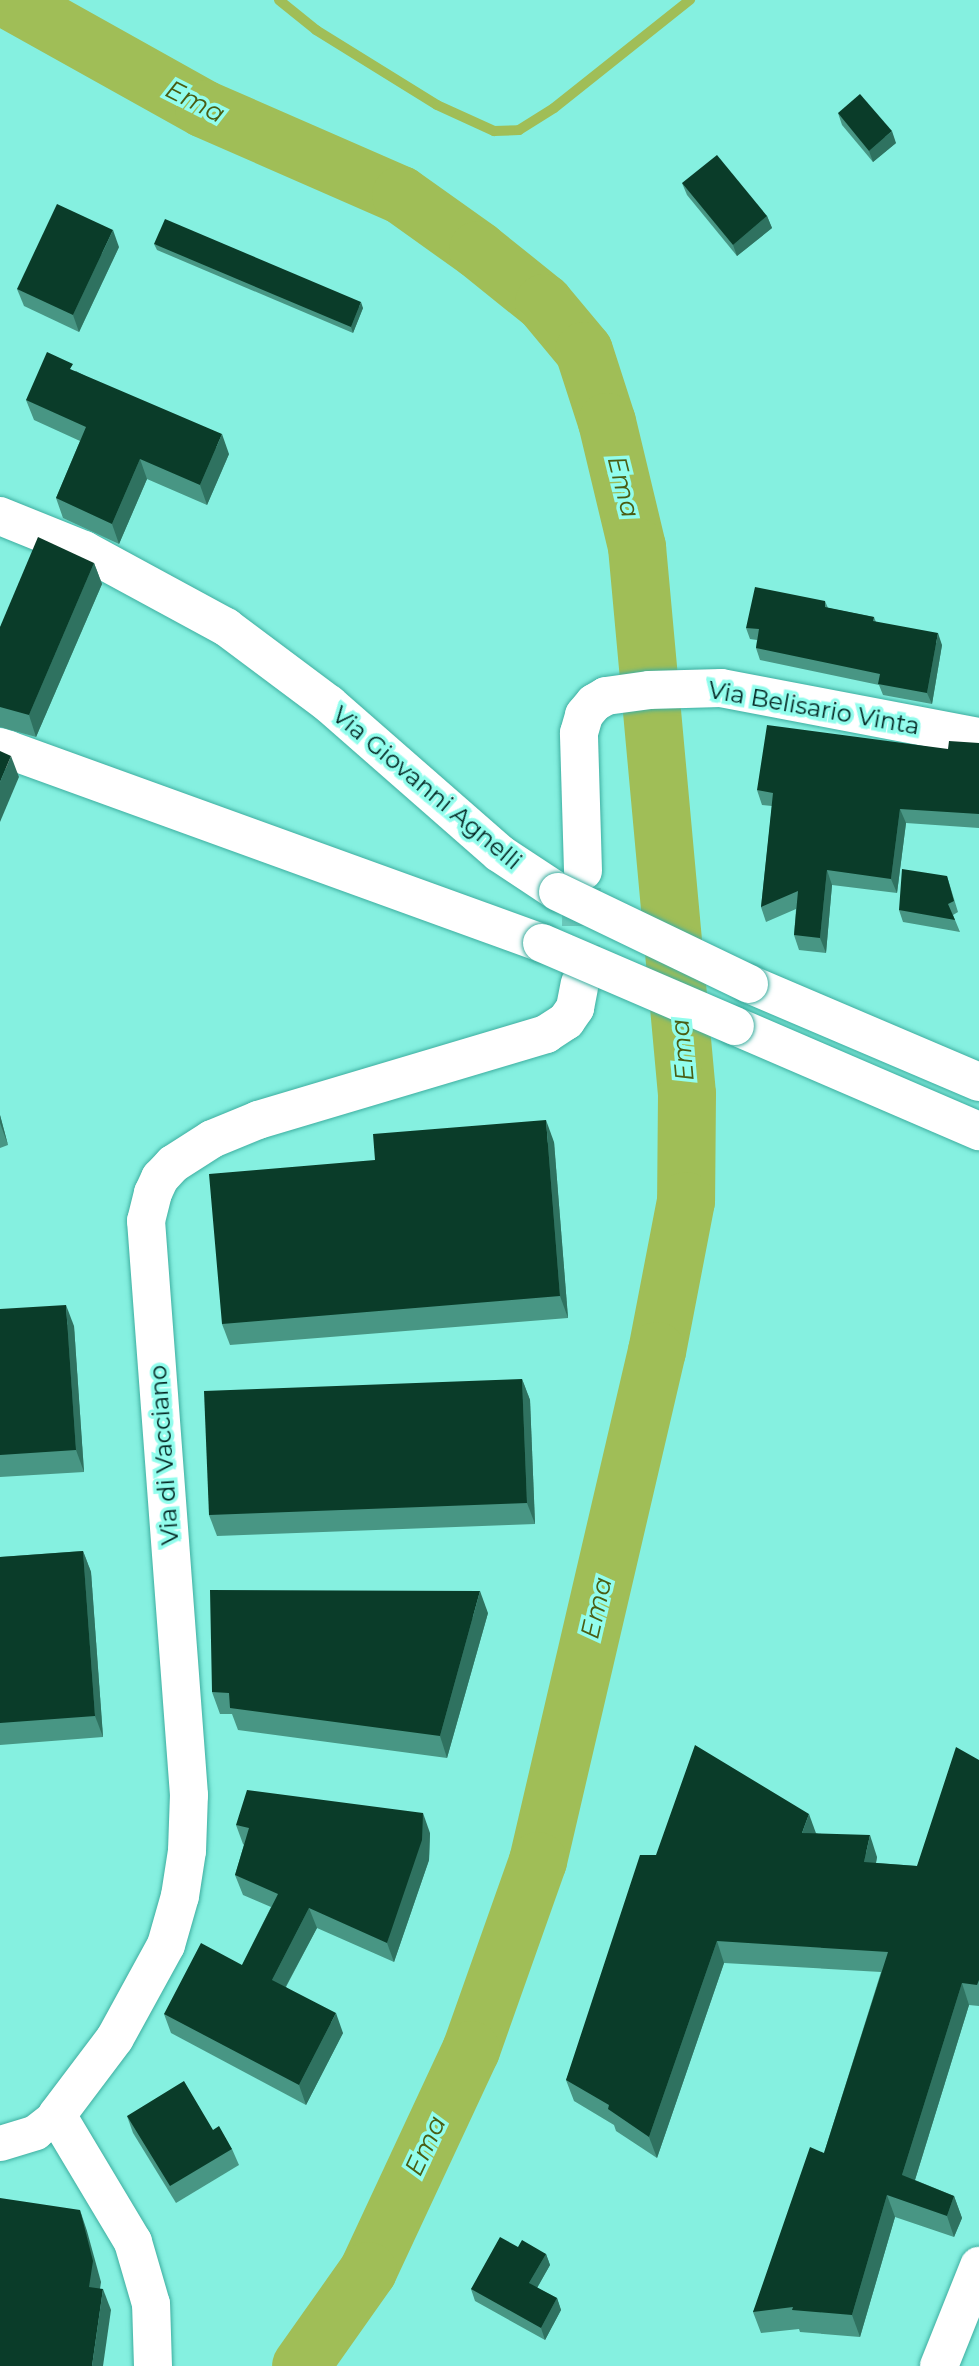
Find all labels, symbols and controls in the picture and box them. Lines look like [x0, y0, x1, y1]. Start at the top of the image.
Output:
water label: Ema [160, 74, 230, 130]
water label: Ema [600, 453, 646, 521]
street label: Via Belisario Vinta [706, 675, 922, 741]
street label: Via Giovanni Agnelli [326, 700, 528, 876]
water label: Ema [665, 1017, 701, 1083]
street label: Via di Vacciano [143, 1364, 185, 1546]
water label: Ema [575, 1574, 619, 1642]
water label: Ema [399, 2111, 453, 2181]

